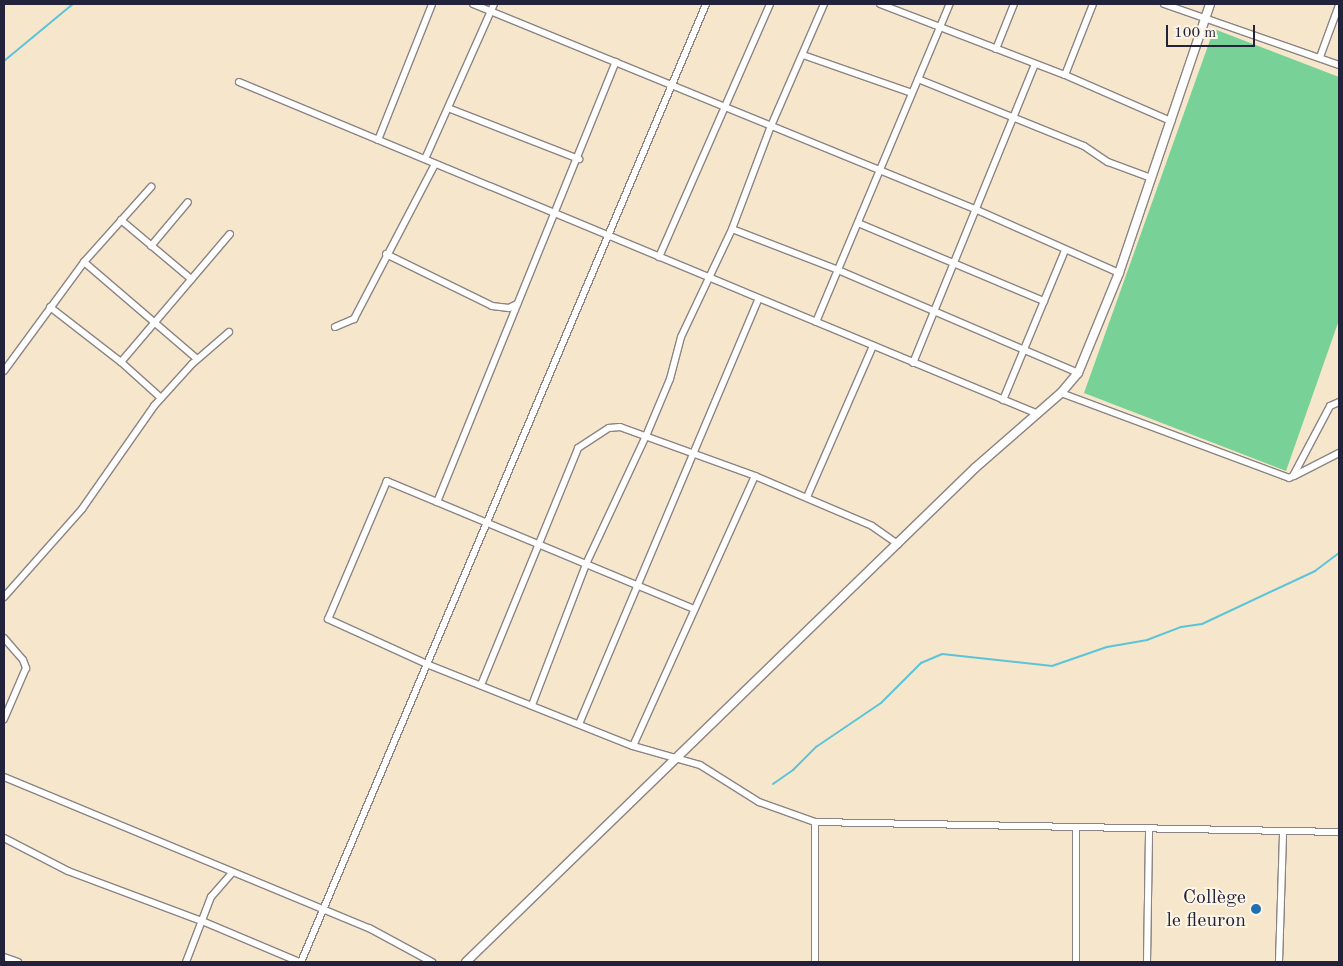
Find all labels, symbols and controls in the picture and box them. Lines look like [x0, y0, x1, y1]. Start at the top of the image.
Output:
scale bar [1168, 15, 1257, 47]
text: 100 m [1174, 26, 1216, 41]
place label: Collège le fleuron [1166, 886, 1246, 933]
marker: Collège le fleuron [1250, 903, 1262, 915]

